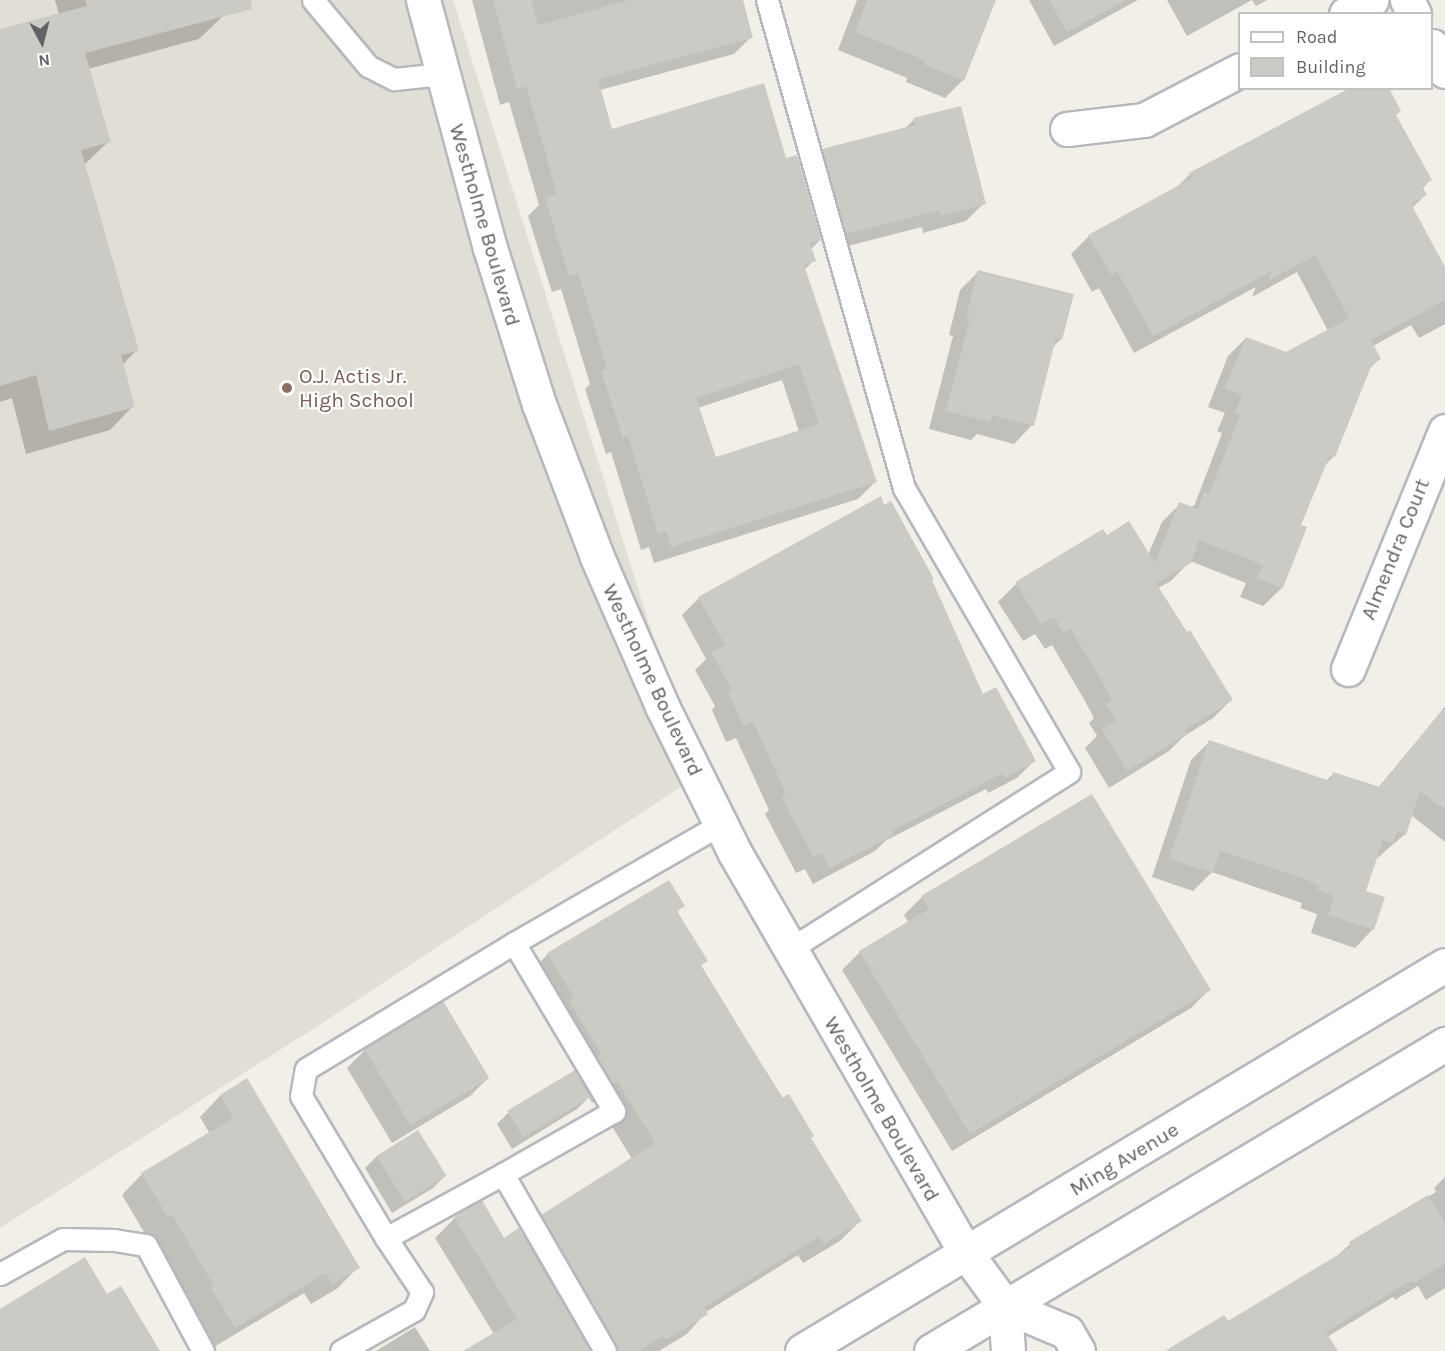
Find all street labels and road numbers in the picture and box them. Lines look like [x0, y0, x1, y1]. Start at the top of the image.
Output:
street label: Westholme Boulevard [444, 121, 526, 329]
street label: Almendra Court [1355, 475, 1435, 623]
street label: Westholme Boulevard [597, 580, 709, 780]
street label: Westholme Boulevard [819, 1012, 945, 1206]
street label: Ming Avenue [1065, 1117, 1183, 1201]

